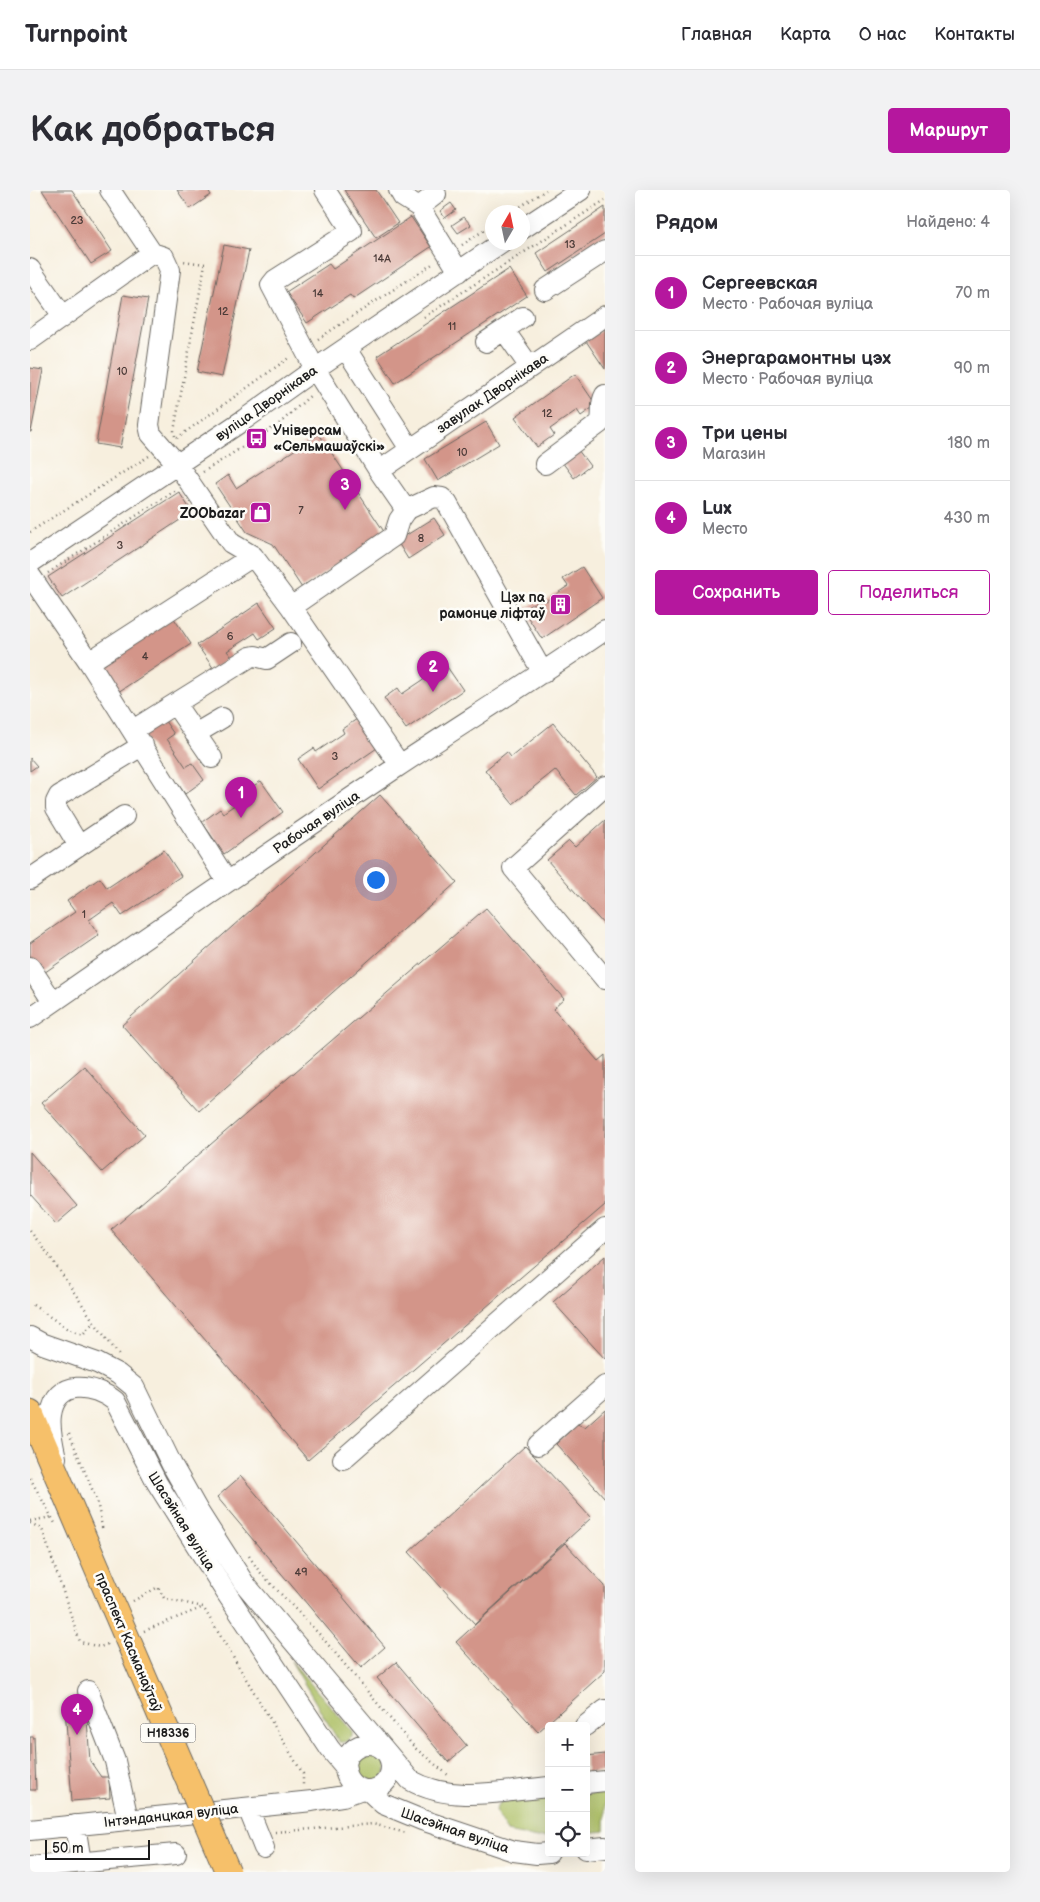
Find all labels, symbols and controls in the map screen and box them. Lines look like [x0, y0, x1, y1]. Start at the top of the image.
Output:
text: Turnpoint [25, 20, 128, 49]
text: Главная [681, 24, 752, 45]
text: Карта [780, 24, 831, 45]
text: О нас [859, 24, 906, 45]
text: Контакты [934, 24, 1015, 45]
button: Маршрут [888, 108, 1010, 153]
text: Как добраться [30, 109, 276, 152]
north arrow [485, 205, 530, 250]
text: Рядом [655, 210, 718, 235]
text: Найдено: 4 [906, 213, 990, 232]
house number: 23 [70, 214, 84, 227]
house number: 13 [564, 238, 576, 251]
house number: 14А [373, 252, 391, 265]
text: Сергеевская [702, 272, 818, 295]
text: 1 [668, 284, 674, 303]
text: 70 m [955, 284, 990, 303]
house number: 14 [313, 287, 324, 300]
text: Место · Рабочая вуліца [702, 295, 873, 314]
house number: 12 [218, 305, 229, 318]
house number: 11 [448, 320, 456, 333]
text: Энергарамонтны цэх [702, 347, 891, 370]
street label: завулак Дворнікава [433, 349, 552, 437]
text: 2 [666, 359, 676, 378]
text: 90 m [954, 359, 990, 378]
street label: вуліца Дворнікава [212, 362, 321, 445]
house number: 10 [117, 365, 128, 378]
text: Место · Рабочая вуліца [702, 370, 873, 389]
house number: 12 [542, 407, 553, 420]
place label: Універсам «Сельмашаўскі» [273, 422, 385, 455]
text: Три цены [702, 422, 788, 445]
bus stop icon: Універсам «Сельмашаўскі» [245, 426, 269, 450]
text: 3 [666, 434, 676, 453]
text: 180 m [948, 434, 990, 453]
text: Магазин [702, 445, 766, 464]
house number: 10 [457, 446, 468, 459]
pin: 3 [329, 469, 361, 510]
text: Lux [702, 497, 732, 520]
shop icon: ZOObazar [249, 501, 273, 525]
house number: 7 [298, 504, 304, 517]
place label: ZOObazar [180, 505, 245, 522]
text: 4 [666, 509, 676, 528]
text: 430 m [943, 509, 990, 528]
text: Место [702, 520, 748, 539]
house number: 8 [418, 532, 424, 545]
house number: 3 [117, 539, 124, 552]
button: Сохранить [655, 570, 818, 615]
button: Поделиться [828, 570, 990, 615]
place label: Цэх па рамонце ліфтаў [439, 589, 546, 622]
building icon: Цэх па рамонце ліфтаў [549, 593, 573, 617]
house number: 6 [227, 630, 234, 643]
house number: 4 [142, 650, 149, 663]
pin: 2 [417, 651, 449, 692]
house number: 3 [332, 750, 339, 763]
pin: 1 [225, 777, 257, 818]
street label: Рабочая вуліца [270, 787, 363, 858]
your location [363, 867, 389, 893]
house number: 1 [82, 908, 86, 921]
street label: Шасэйная вуліца [144, 1469, 219, 1574]
house number: 49 [294, 1566, 308, 1579]
street label: праспект Касманаўтаў [91, 1570, 166, 1715]
pin: 4 [61, 1694, 93, 1735]
map controls [545, 1722, 590, 1857]
button: + [545, 1722, 590, 1767]
road number: Н18336 [140, 1724, 196, 1742]
button: − [545, 1767, 590, 1812]
street label: Інтэнданцкая вуліца [103, 1800, 240, 1831]
street label: Шасэйная вуліца [398, 1804, 512, 1857]
button: locate [545, 1812, 590, 1857]
scale bar [45, 1837, 150, 1860]
text: 50 m [52, 1840, 84, 1857]

